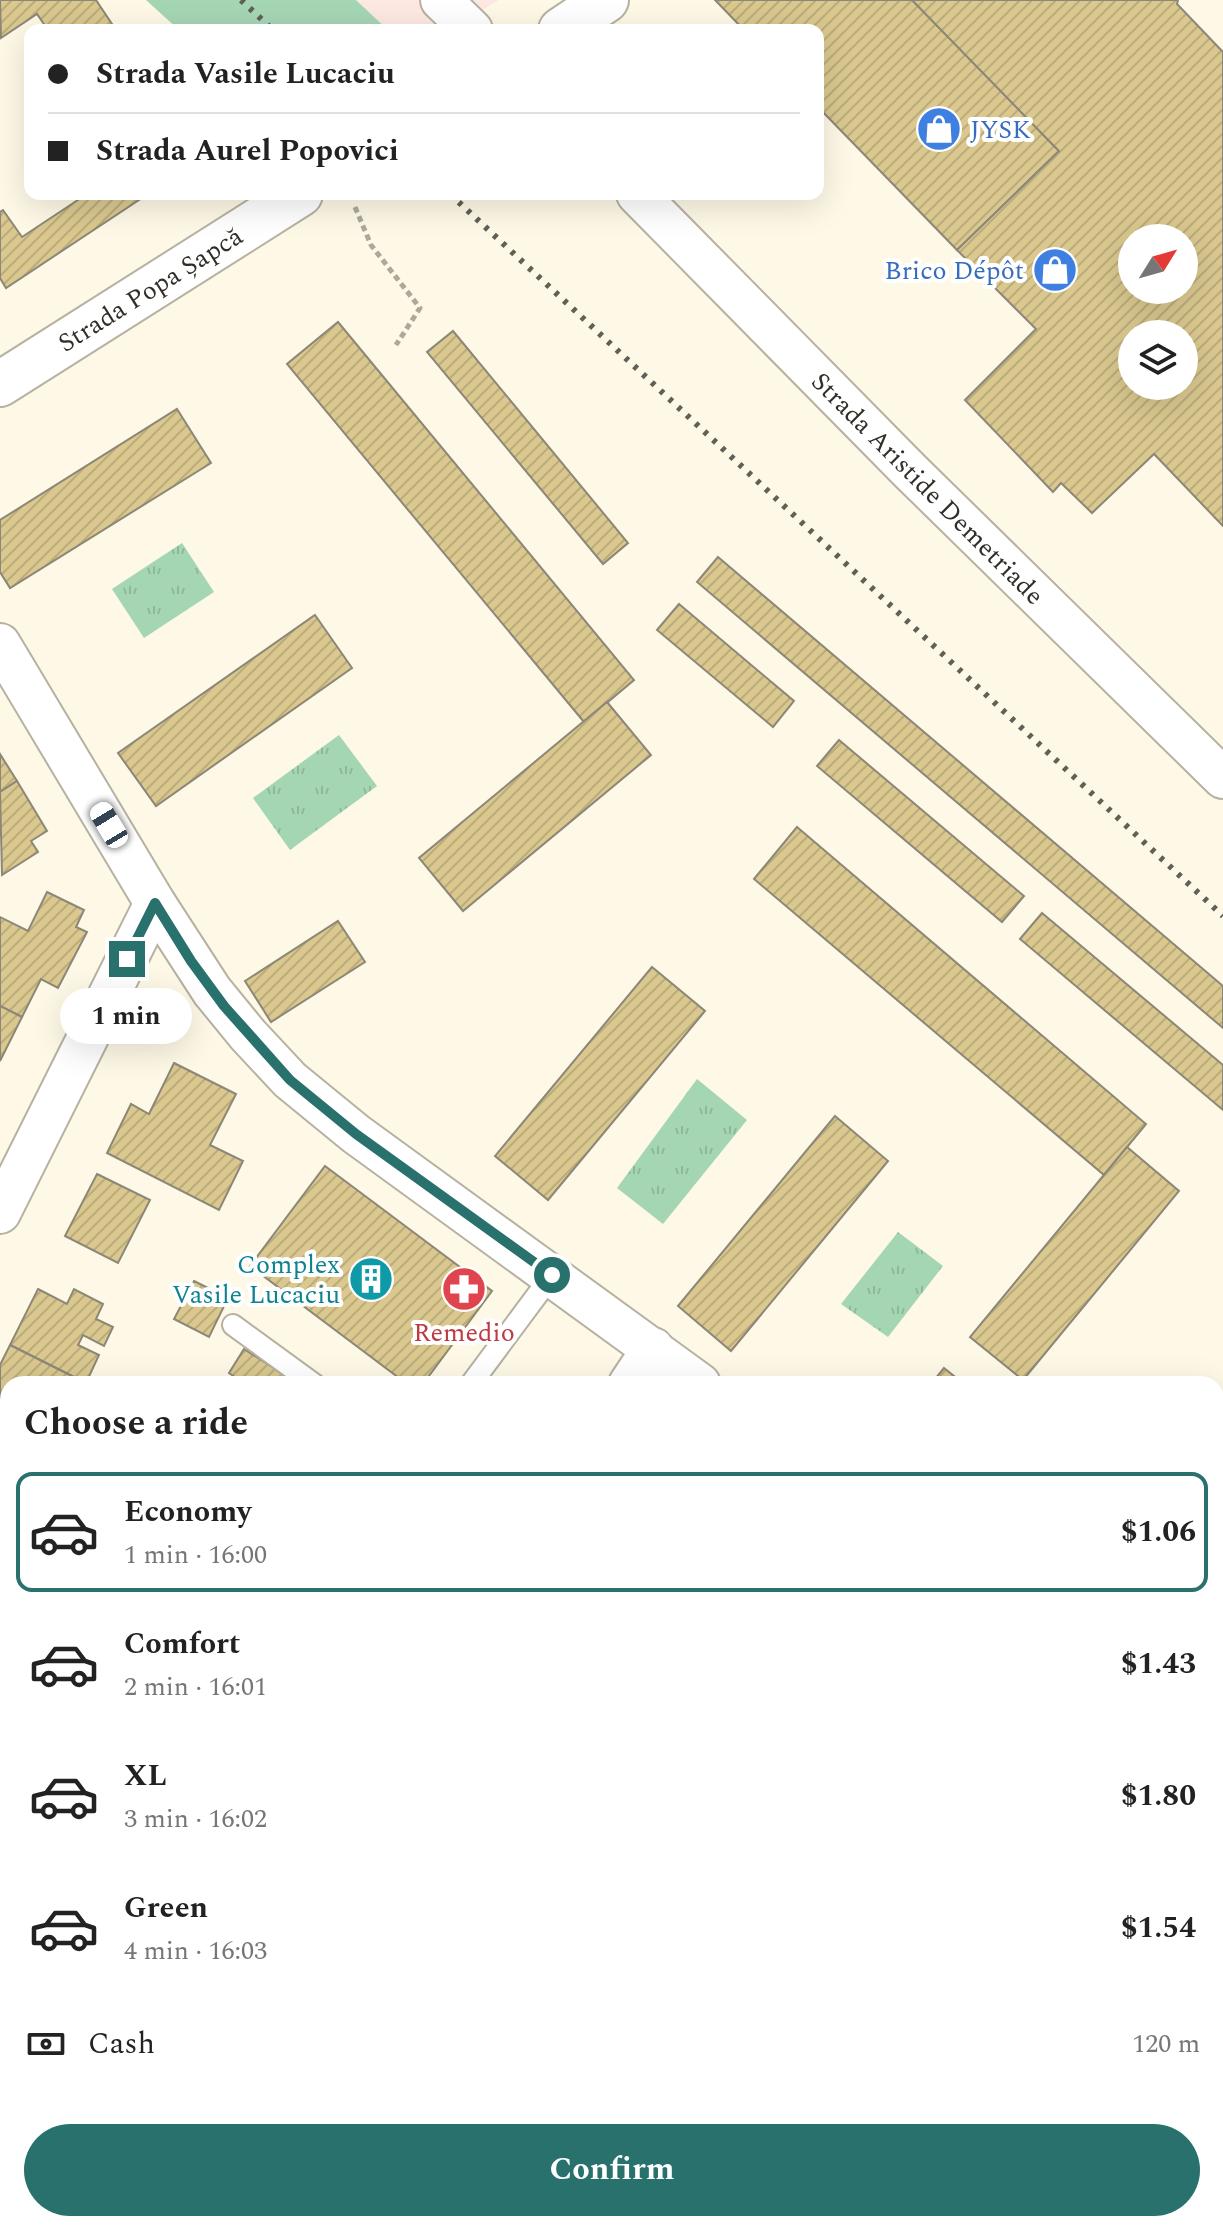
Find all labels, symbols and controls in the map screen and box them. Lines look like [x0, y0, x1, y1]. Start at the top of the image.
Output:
text: Strada Vasile Lucaciu [96, 51, 395, 97]
shop icon: JYSK [915, 105, 963, 153]
place label: JYSK [970, 110, 1031, 150]
text: Strada Aurel Popovici [96, 128, 399, 174]
street label: Strada Popa Șapcă [50, 217, 251, 363]
north arrow [1118, 224, 1198, 304]
map controls [1118, 224, 1198, 400]
shop icon: Brico Dépôt [1031, 246, 1079, 294]
place label: Brico Dépôt [885, 251, 1024, 291]
button: layers [1118, 320, 1198, 400]
street label: Strada Aristide Demetriade [801, 363, 1053, 615]
car [86, 798, 132, 852]
route end [109, 941, 145, 977]
callout: 1 min [61, 987, 193, 1043]
text: 1 min [91, 996, 161, 1036]
place label: Complex Vasile Lucaciu [172, 1245, 340, 1315]
building icon: Complex Vasile Lucaciu [347, 1255, 395, 1303]
route start [534, 1257, 570, 1293]
pharmacy icon: Remedio [440, 1265, 488, 1313]
place label: Remedio [413, 1313, 515, 1353]
text: Choose a ride [24, 1396, 248, 1451]
text: Economy [124, 1489, 251, 1535]
icon: car [28, 1496, 100, 1568]
text: $1.06 [1121, 1509, 1196, 1555]
text: 1 min · 16:00 [124, 1535, 267, 1575]
text: Comfort [124, 1621, 240, 1667]
icon: car [28, 1628, 100, 1700]
text: $1.43 [1121, 1641, 1196, 1687]
text: 2 min · 16:01 [124, 1667, 267, 1707]
text: XL [124, 1753, 167, 1799]
icon: car [28, 1760, 100, 1832]
text: $1.80 [1121, 1773, 1196, 1819]
text: 3 min · 16:02 [124, 1799, 267, 1839]
text: Green [124, 1885, 208, 1931]
icon: car [28, 1892, 100, 1964]
text: $1.54 [1121, 1905, 1196, 1951]
text: 4 min · 16:03 [124, 1931, 267, 1971]
text: Cash [88, 2021, 155, 2067]
icon: cash [24, 2022, 68, 2066]
text: 120 m [1132, 2024, 1200, 2064]
button: Confirm [24, 2124, 1200, 2216]

